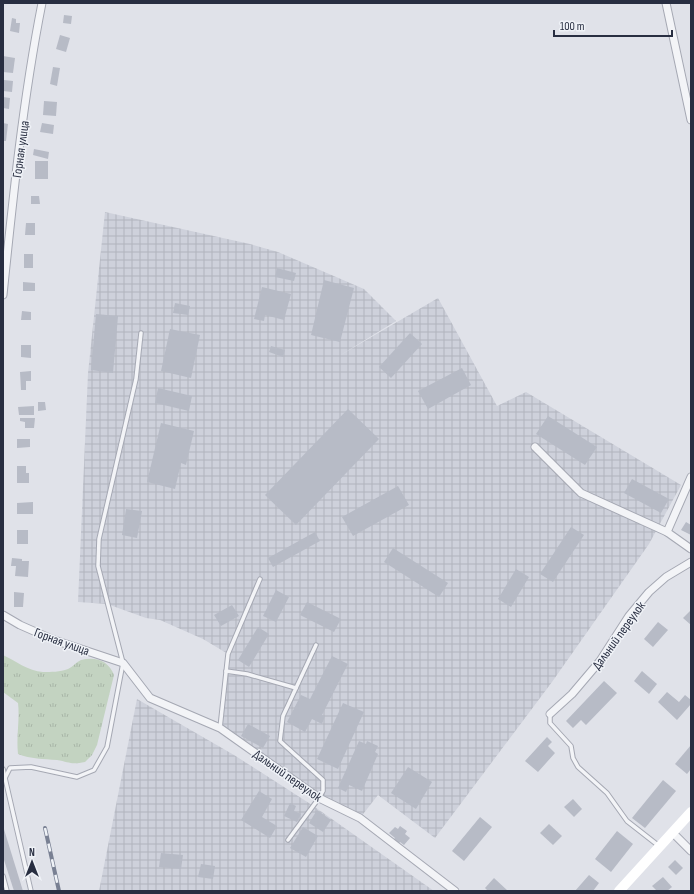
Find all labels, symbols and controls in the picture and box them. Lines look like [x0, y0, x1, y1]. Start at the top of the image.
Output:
scale bar [554, 12, 672, 38]
text: 100 m [560, 19, 585, 34]
street label: Горная улица [9, 120, 33, 179]
street label: Дальний переулок [589, 598, 649, 673]
street label: Горная улица [32, 625, 91, 659]
street label: Дальний переулок [250, 746, 325, 805]
north arrow [12, 842, 52, 882]
text: N [29, 846, 35, 859]

